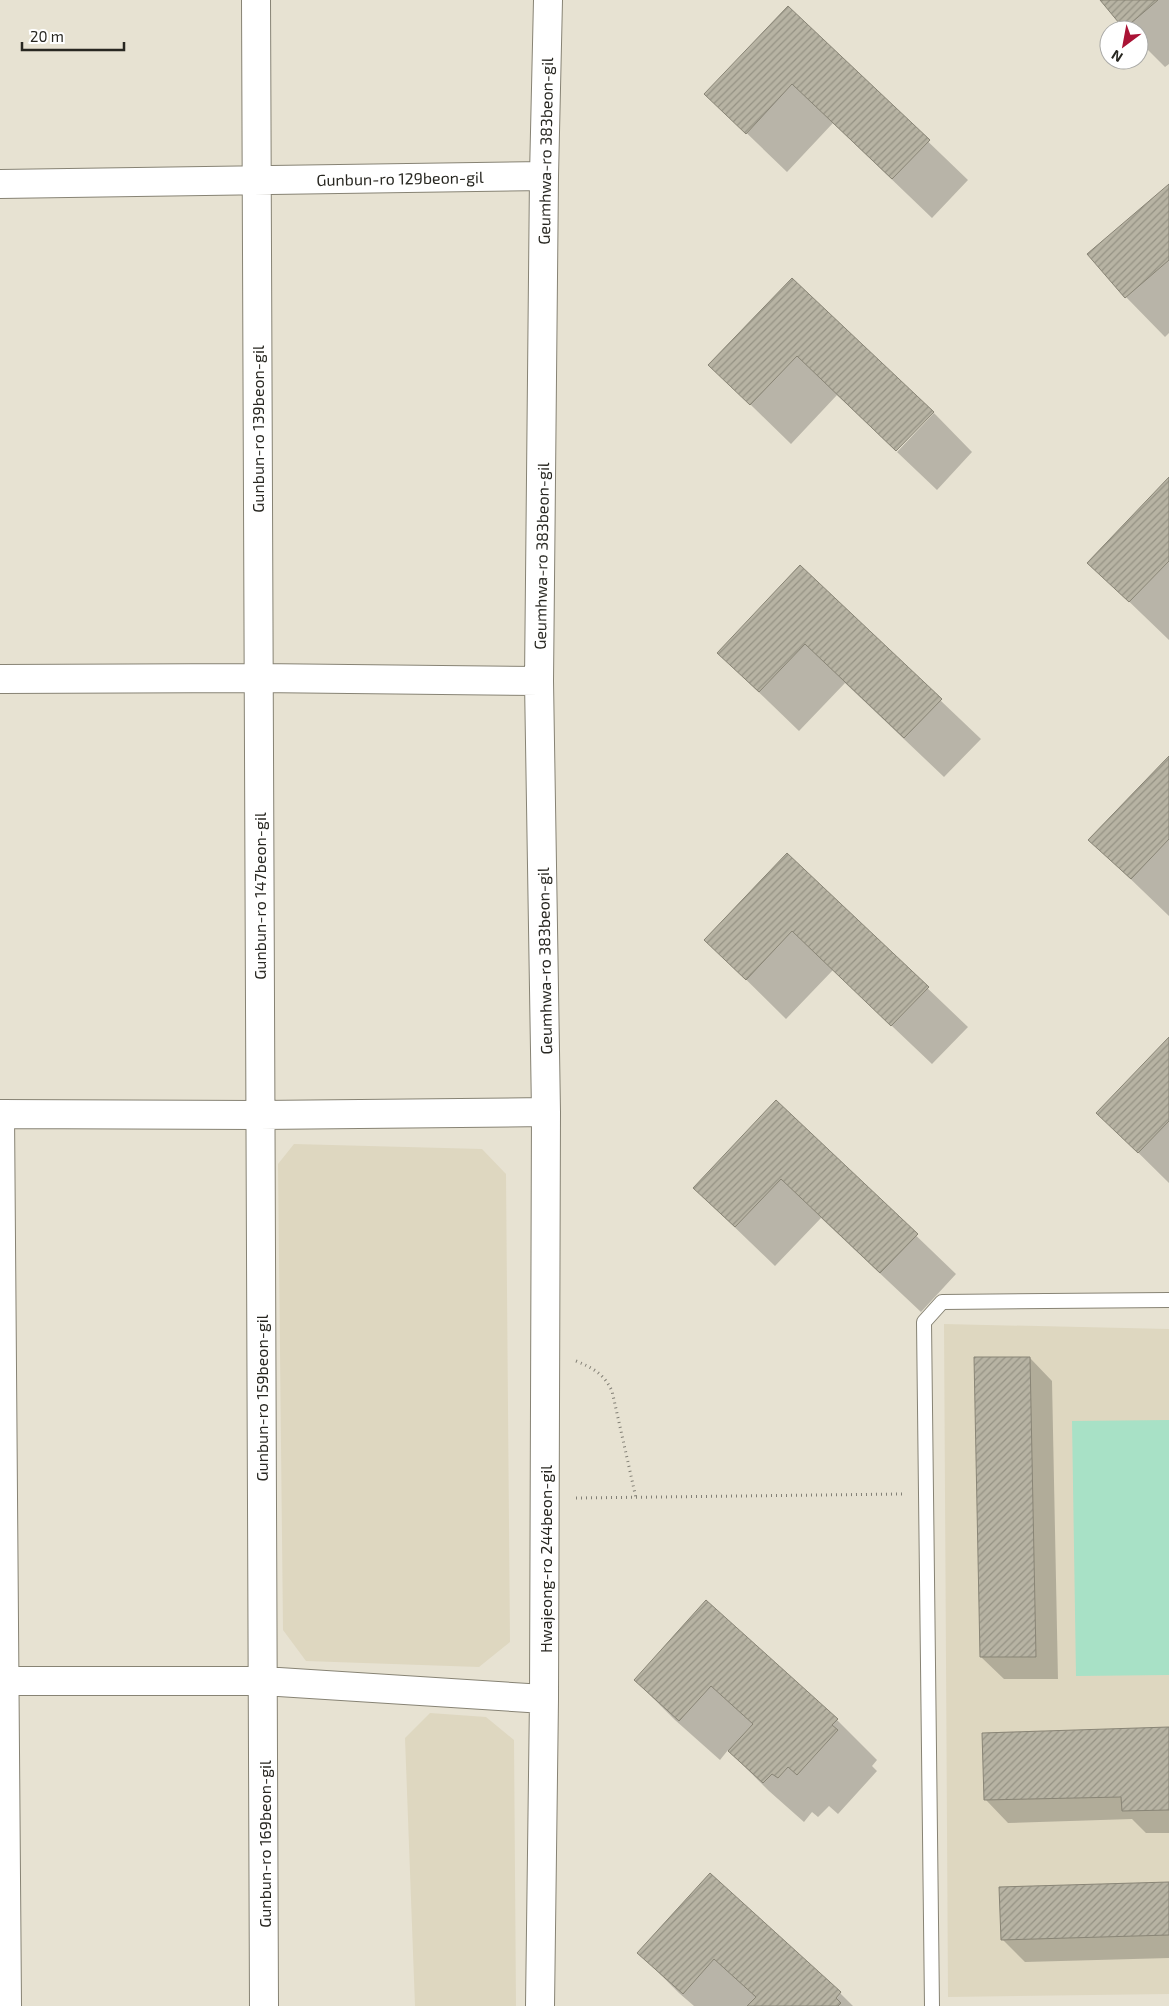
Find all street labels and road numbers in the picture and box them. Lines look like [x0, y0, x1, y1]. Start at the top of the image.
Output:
street label: Geumhwa-ro 383beon-gil [534, 57, 556, 245]
street label: Gunbun-ro 129beon-gil [316, 167, 484, 189]
street label: Gunbun-ro 139beon-gil [248, 345, 267, 513]
street label: Geumhwa-ro 383beon-gil [530, 462, 552, 650]
street label: Gunbun-ro 147beon-gil [250, 812, 269, 980]
street label: Geumhwa-ro 383beon-gil [533, 867, 555, 1055]
street label: Gunbun-ro 159beon-gil [252, 1314, 271, 1482]
street label: Hwajeong-ro 244beon-gil [536, 1465, 556, 1653]
street label: Gunbun-ro 169beon-gil [255, 1760, 274, 1928]

